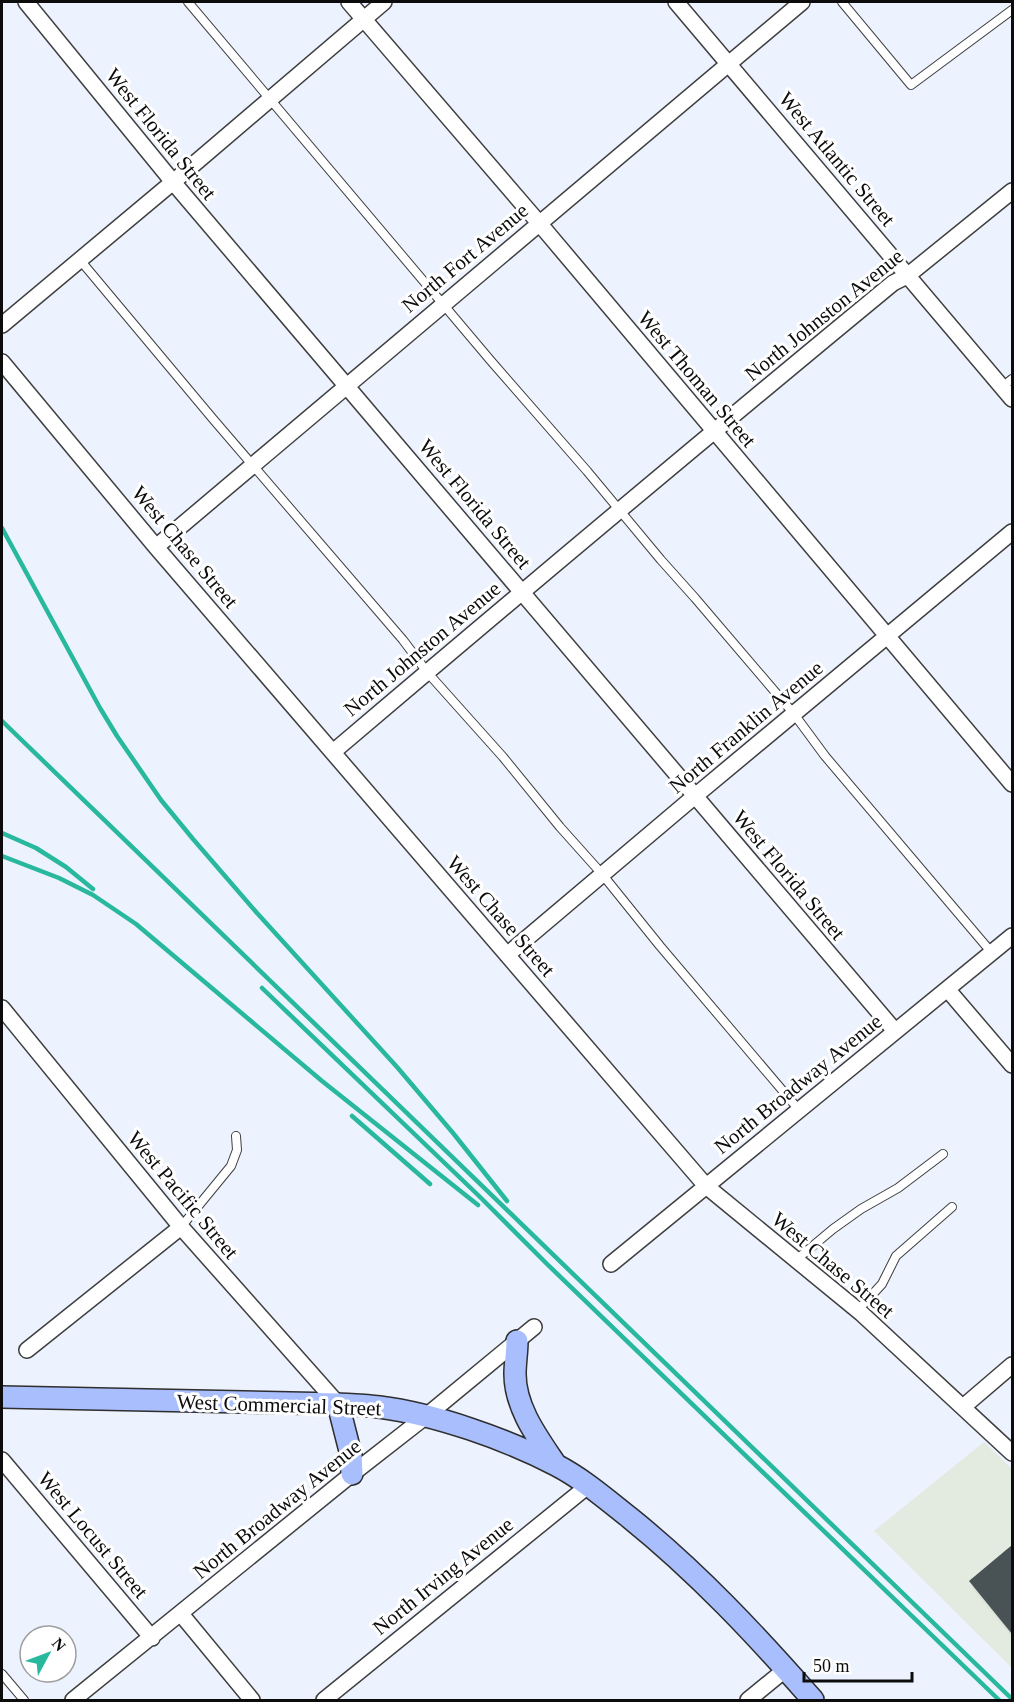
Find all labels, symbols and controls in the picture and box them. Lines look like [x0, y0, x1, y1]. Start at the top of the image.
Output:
street label: West Florida Street [101, 64, 221, 204]
street label: West Atlantic Street [774, 87, 900, 231]
street label: North Fort Avenue [397, 198, 533, 318]
street label: North Johnston Avenue [740, 244, 908, 386]
street label: West Thoman Street [633, 306, 761, 452]
street label: West Florida Street [414, 434, 536, 574]
street label: West Chase Street [127, 481, 243, 613]
street label: North Johnston Avenue [339, 577, 505, 721]
street label: North Franklin Avenue [664, 656, 828, 798]
street label: West Florida Street [728, 805, 850, 945]
street label: West Chase Street [442, 851, 560, 981]
street label: North Broadway Avenue [709, 1009, 887, 1159]
street label: West Pacific Street [123, 1126, 243, 1264]
street label: West Chase Street [767, 1207, 899, 1323]
street label: West Commercial Street [176, 1389, 382, 1421]
street label: North Broadway Avenue [188, 1434, 366, 1584]
street label: West Locust Street [33, 1467, 153, 1603]
street label: North Irving Avenue [368, 1512, 518, 1640]
north arrow [18, 1624, 78, 1684]
text: N [49, 1635, 69, 1655]
scale bar [804, 1645, 912, 1683]
text: 50 m [813, 1656, 850, 1676]

